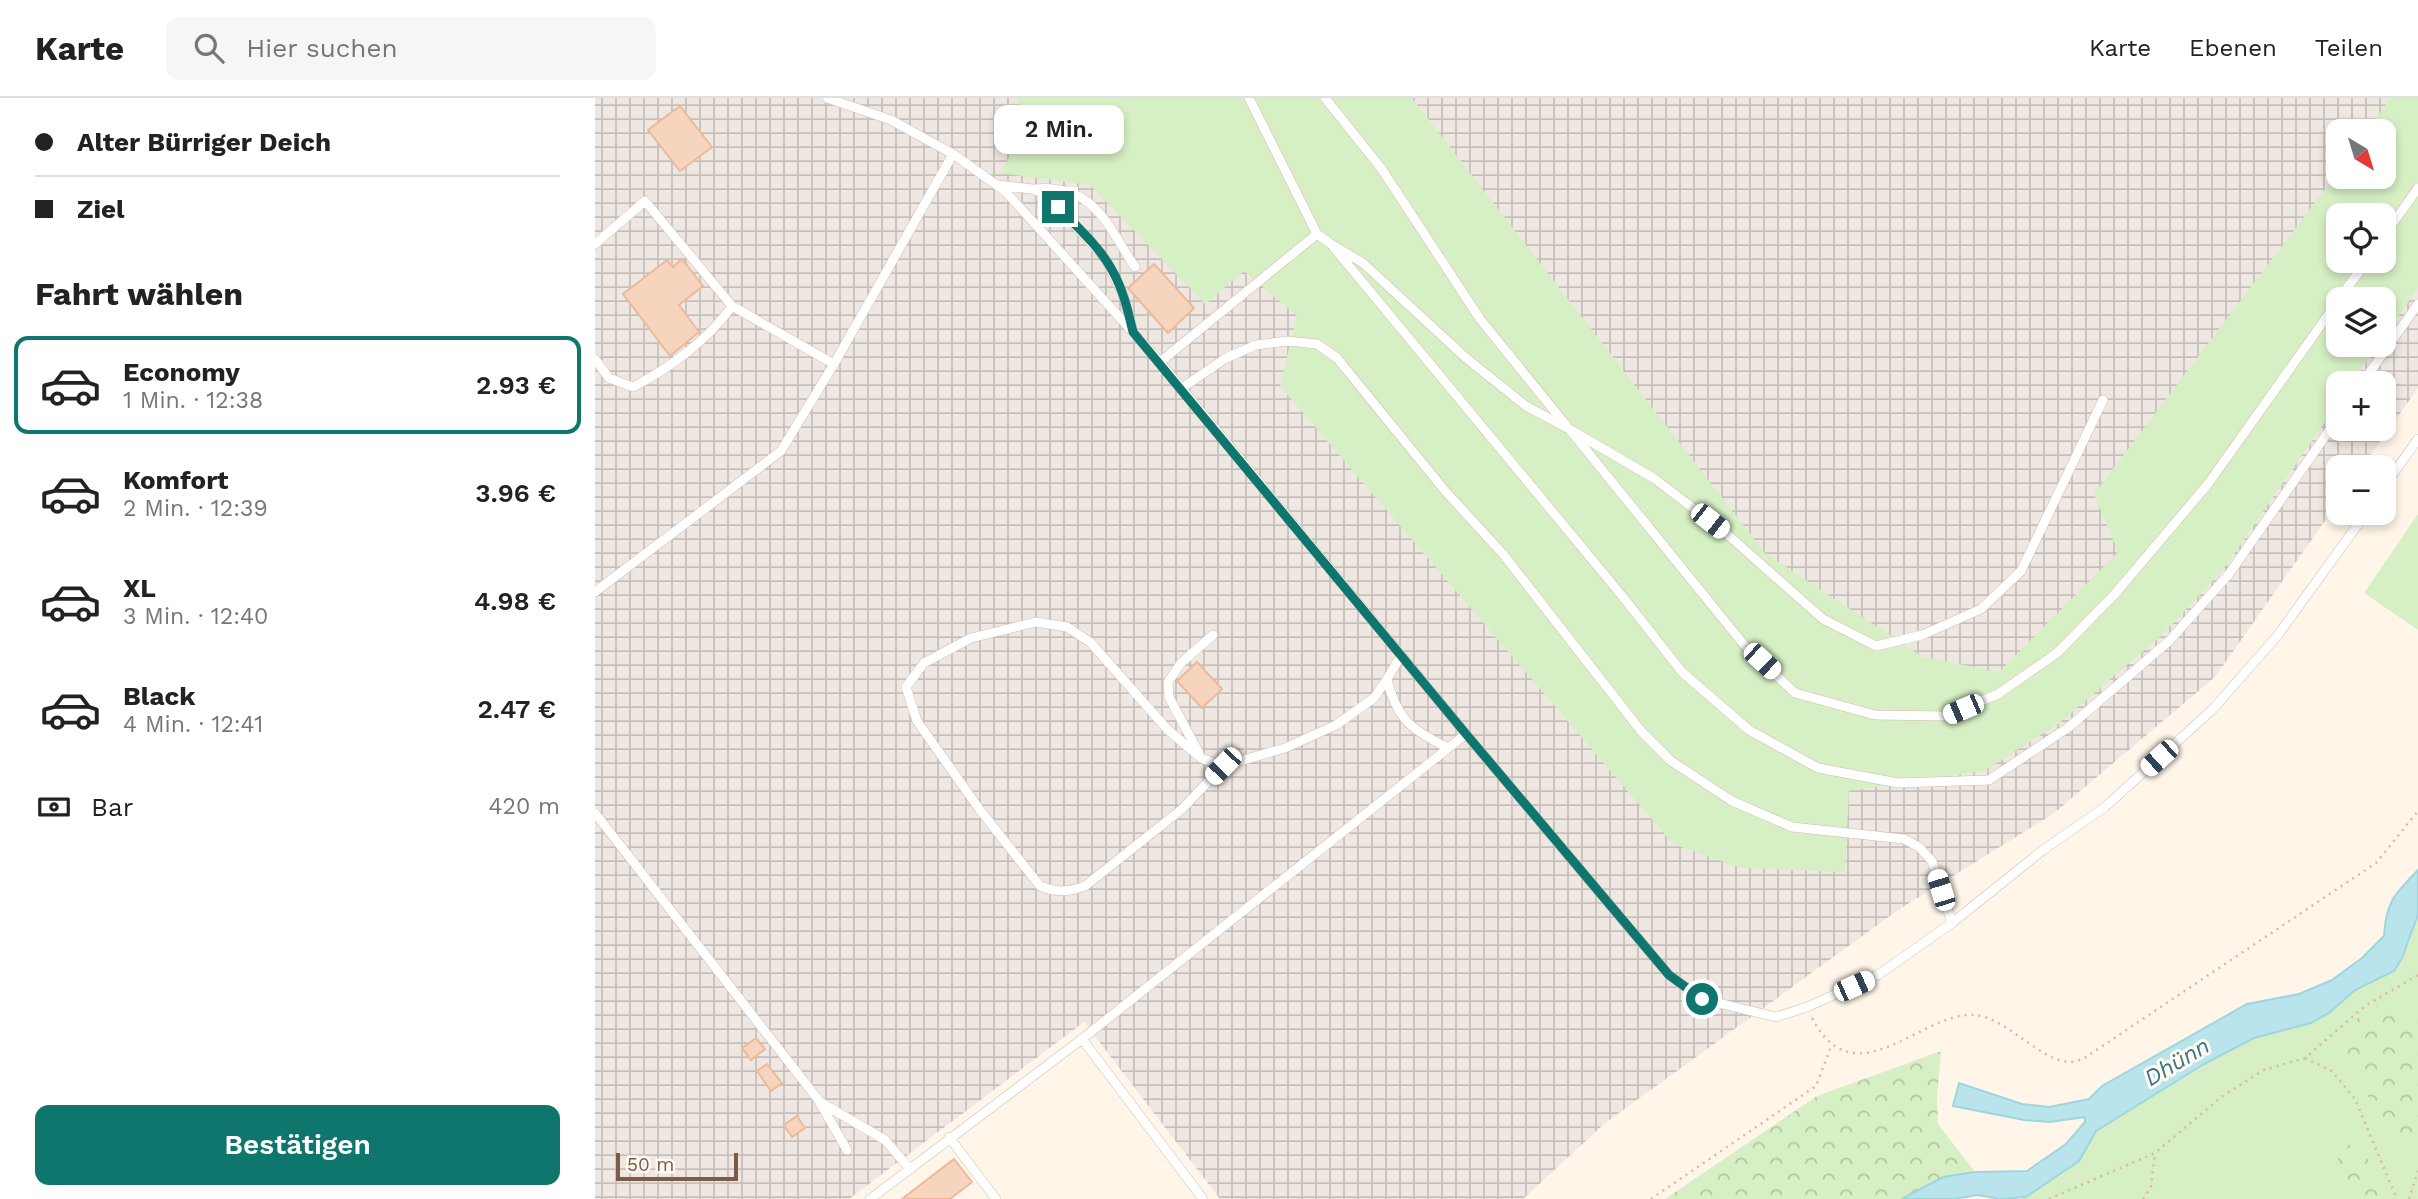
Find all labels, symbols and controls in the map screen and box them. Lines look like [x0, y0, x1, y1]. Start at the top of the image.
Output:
search box [166, 17, 656, 80]
text: Karte [35, 29, 124, 68]
icon: search [190, 29, 228, 67]
text: Hier suchen [246, 33, 398, 63]
text: Karte [2089, 34, 2151, 62]
text: Ebenen [2189, 34, 2277, 62]
text: Teilen [2315, 34, 2383, 62]
callout: 2 Min. [993, 105, 1123, 154]
text: 2 Min. [1025, 116, 1093, 143]
north arrow [2326, 119, 2396, 189]
map controls [2326, 119, 2396, 525]
text: Alter Bürriger Deich [77, 127, 331, 157]
route end [1042, 191, 1074, 223]
text: Ziel [77, 194, 125, 224]
button: locate [2326, 203, 2396, 273]
text: Fahrt wählen [35, 275, 243, 313]
button: layers [2326, 287, 2396, 357]
icon: car [39, 354, 102, 417]
text: Economy [123, 357, 240, 387]
text: 2.93 € [476, 370, 556, 400]
button: + [2326, 371, 2396, 441]
text: 1 Min. · 12:38 [123, 387, 263, 414]
button: − [2326, 455, 2396, 525]
icon: car [39, 462, 102, 525]
text: Komfort [123, 465, 228, 495]
text: 3.96 € [475, 478, 556, 508]
text: 2 Min. · 12:39 [123, 495, 268, 522]
car [1687, 500, 1734, 542]
icon: car [39, 570, 102, 633]
text: XL [123, 573, 156, 603]
text: 4.98 € [474, 586, 556, 616]
text: 3 Min. · 12:40 [123, 603, 268, 630]
car [1740, 639, 1785, 683]
icon: car [39, 678, 102, 741]
text: Black [123, 681, 195, 711]
car [1940, 691, 1987, 727]
text: 2.47 € [477, 694, 556, 724]
text: 4 Min. · 12:41 [123, 711, 263, 738]
car [2137, 736, 2182, 780]
car [1201, 744, 1246, 788]
icon: cash [35, 788, 73, 826]
text: Bar [91, 792, 133, 822]
text: 420 m [488, 793, 560, 820]
car [1925, 867, 1958, 913]
car [1831, 968, 1878, 1004]
route start [1686, 983, 1718, 1015]
water label: Dhünn [2139, 1032, 2215, 1092]
button: Bestätigen [35, 1105, 560, 1185]
scale bar [616, 1150, 739, 1182]
text: 50 m [627, 1153, 674, 1176]

